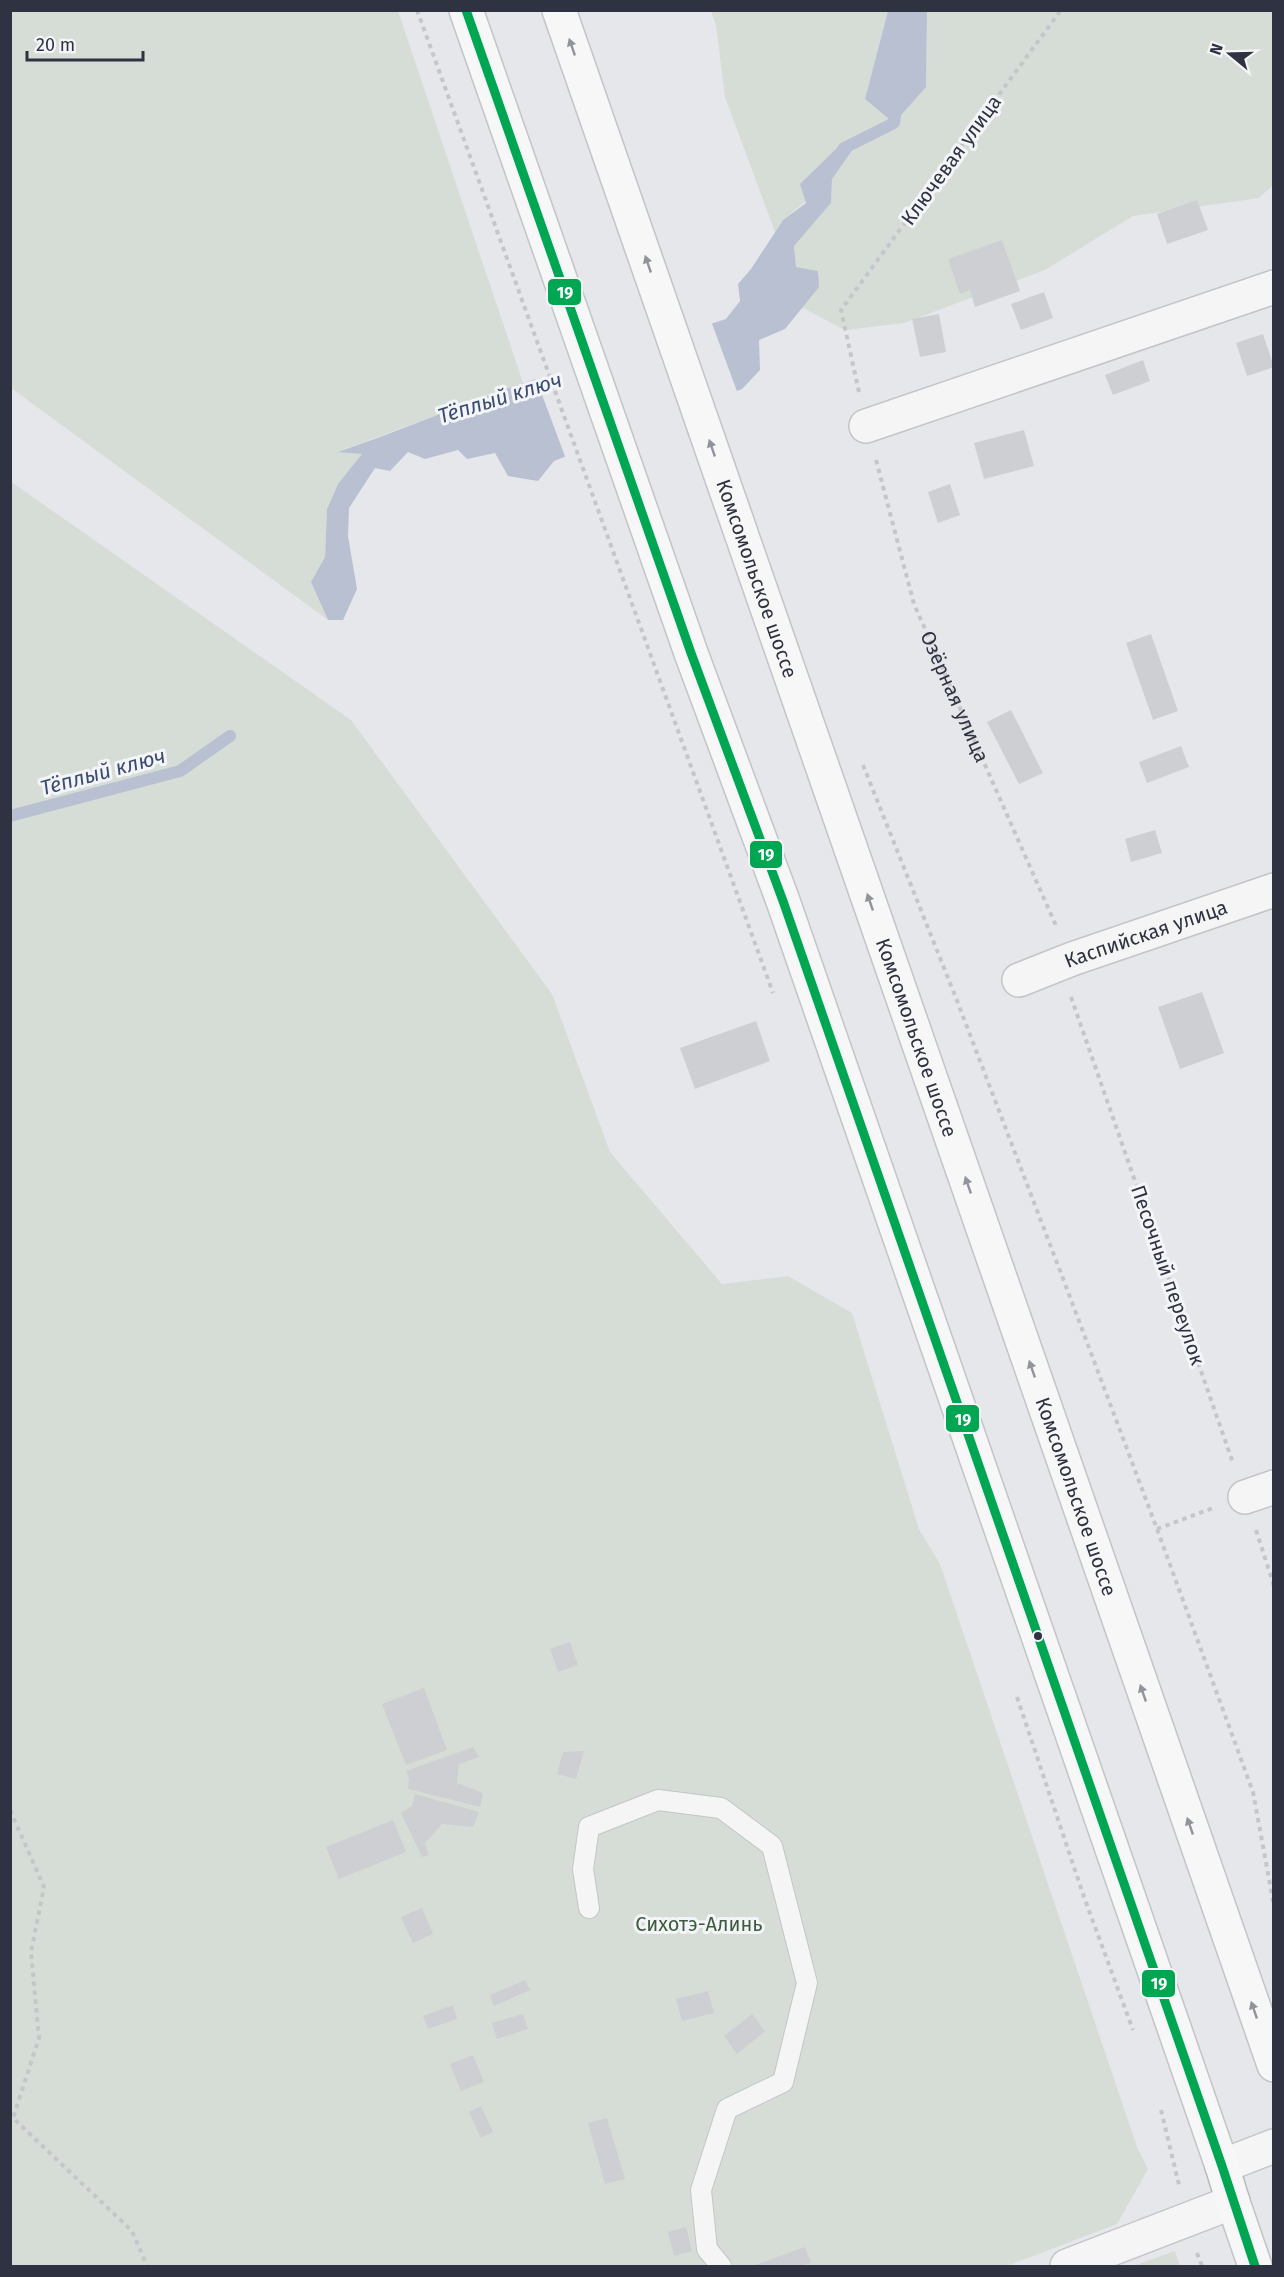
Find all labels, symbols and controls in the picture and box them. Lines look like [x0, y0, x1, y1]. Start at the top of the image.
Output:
scale bar [27, 24, 142, 62]
north arrow [1200, 24, 1260, 84]
text: 20 m [36, 34, 75, 56]
one-way arrow [566, 37, 576, 55]
text: N [1206, 41, 1227, 57]
street label: Ключевая улица [896, 90, 1006, 230]
one-way arrow [643, 255, 652, 273]
line badge: 19 [547, 278, 582, 306]
text: 19 [557, 283, 573, 302]
water label: Тёплый ключ [435, 367, 565, 429]
one-way arrow [707, 439, 717, 457]
street label: Комсомольское шоссе [711, 476, 802, 681]
street label: Озёрная улица [915, 627, 994, 766]
water label: Тёплый ключ [38, 743, 168, 801]
line badge: 19 [749, 840, 783, 869]
text: 19 [758, 845, 774, 864]
one-way arrow [865, 892, 874, 910]
street label: Каспийская улица [1061, 895, 1230, 973]
street label: Комсомольское шоссе [871, 935, 962, 1140]
one-way arrow [962, 1176, 972, 1194]
street label: Песочный переулок [1126, 1182, 1210, 1369]
one-way arrow [1026, 1360, 1036, 1378]
street label: Комсомольское шоссе [1031, 1394, 1122, 1599]
line badge: 19 [945, 1404, 980, 1433]
text: 19 [955, 1410, 971, 1429]
unlabelled marker [1032, 1630, 1044, 1642]
one-way arrow [1138, 1684, 1148, 1702]
one-way arrow [1184, 1817, 1194, 1835]
park label: Сихотэ-Алинь [635, 1912, 763, 1936]
line badge: 19 [1141, 1969, 1176, 1998]
text: 19 [1151, 1974, 1167, 1993]
one-way arrow [1249, 2001, 1259, 2019]

